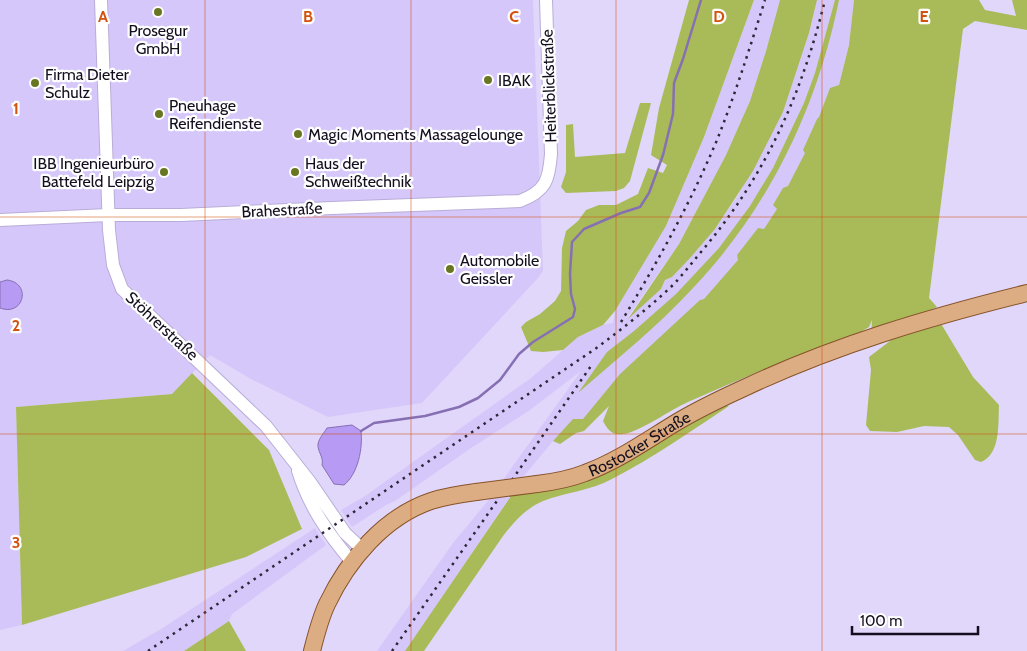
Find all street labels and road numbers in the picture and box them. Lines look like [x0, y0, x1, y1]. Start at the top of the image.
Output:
street label: Heiterblickstraße [538, 29, 560, 143]
street label: Brahestraße [241, 198, 323, 222]
street label: Stöhrerstraße [122, 288, 202, 364]
street label: Rostocker Straße [586, 407, 693, 480]

